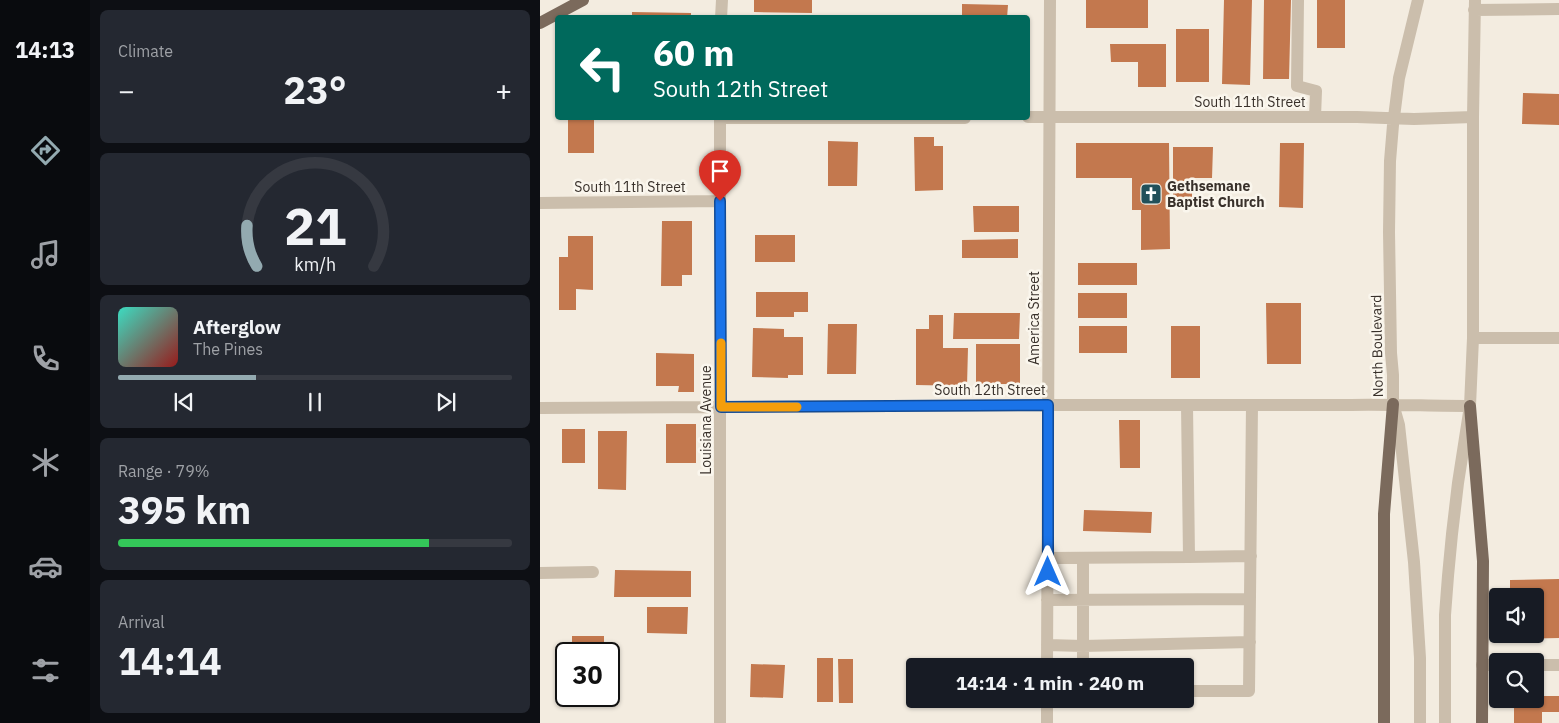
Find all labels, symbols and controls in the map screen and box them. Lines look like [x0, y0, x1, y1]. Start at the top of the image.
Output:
text: 60 m [653, 30, 735, 76]
text: 14:13 [15, 35, 75, 64]
icon: left [570, 35, 635, 100]
text: Climate [118, 41, 173, 61]
text: 23° [283, 65, 347, 114]
text: − [118, 72, 135, 109]
text: + [495, 72, 512, 109]
text: South 12th Street [653, 74, 828, 103]
street label: South 11th Street [1194, 93, 1306, 111]
icon: directions [28, 133, 63, 168]
pin [699, 150, 741, 201]
icon: arrive [706, 157, 734, 185]
place label: Gethsemane Baptist Church [1167, 177, 1265, 211]
street label: South 11th Street [574, 178, 686, 196]
church icon: Gethsemane Baptist Church [1139, 182, 1163, 206]
text: 21 [284, 192, 346, 259]
icon: music [28, 237, 63, 272]
text: km/h [294, 253, 336, 276]
street label: America Street [1025, 271, 1043, 365]
street label: North Boulevard [1367, 294, 1387, 398]
text: Afterglow [193, 315, 281, 339]
text: The Pines [193, 339, 263, 359]
icon: phone [28, 341, 63, 376]
street label: Louisiana Avenue [697, 365, 715, 475]
street label: South 12th Street [934, 381, 1046, 399]
icon: previous [170, 388, 198, 416]
icon: pause [301, 388, 329, 416]
icon: next [432, 388, 460, 416]
icon: climate [28, 445, 63, 480]
text: Range · 79% [118, 461, 210, 481]
text: 395 km [118, 485, 251, 534]
position arrow [1021, 545, 1073, 597]
icon: car [28, 549, 63, 584]
map controls [1489, 588, 1544, 708]
button: sound [1489, 588, 1544, 643]
text: Arrival [118, 612, 165, 632]
text: 14:14 [118, 636, 222, 685]
speed limit sign: 30 [555, 642, 620, 707]
icon: filters [28, 653, 63, 688]
button: search [1489, 653, 1544, 708]
text: 14:14 · 1 min · 240 m [956, 671, 1144, 695]

